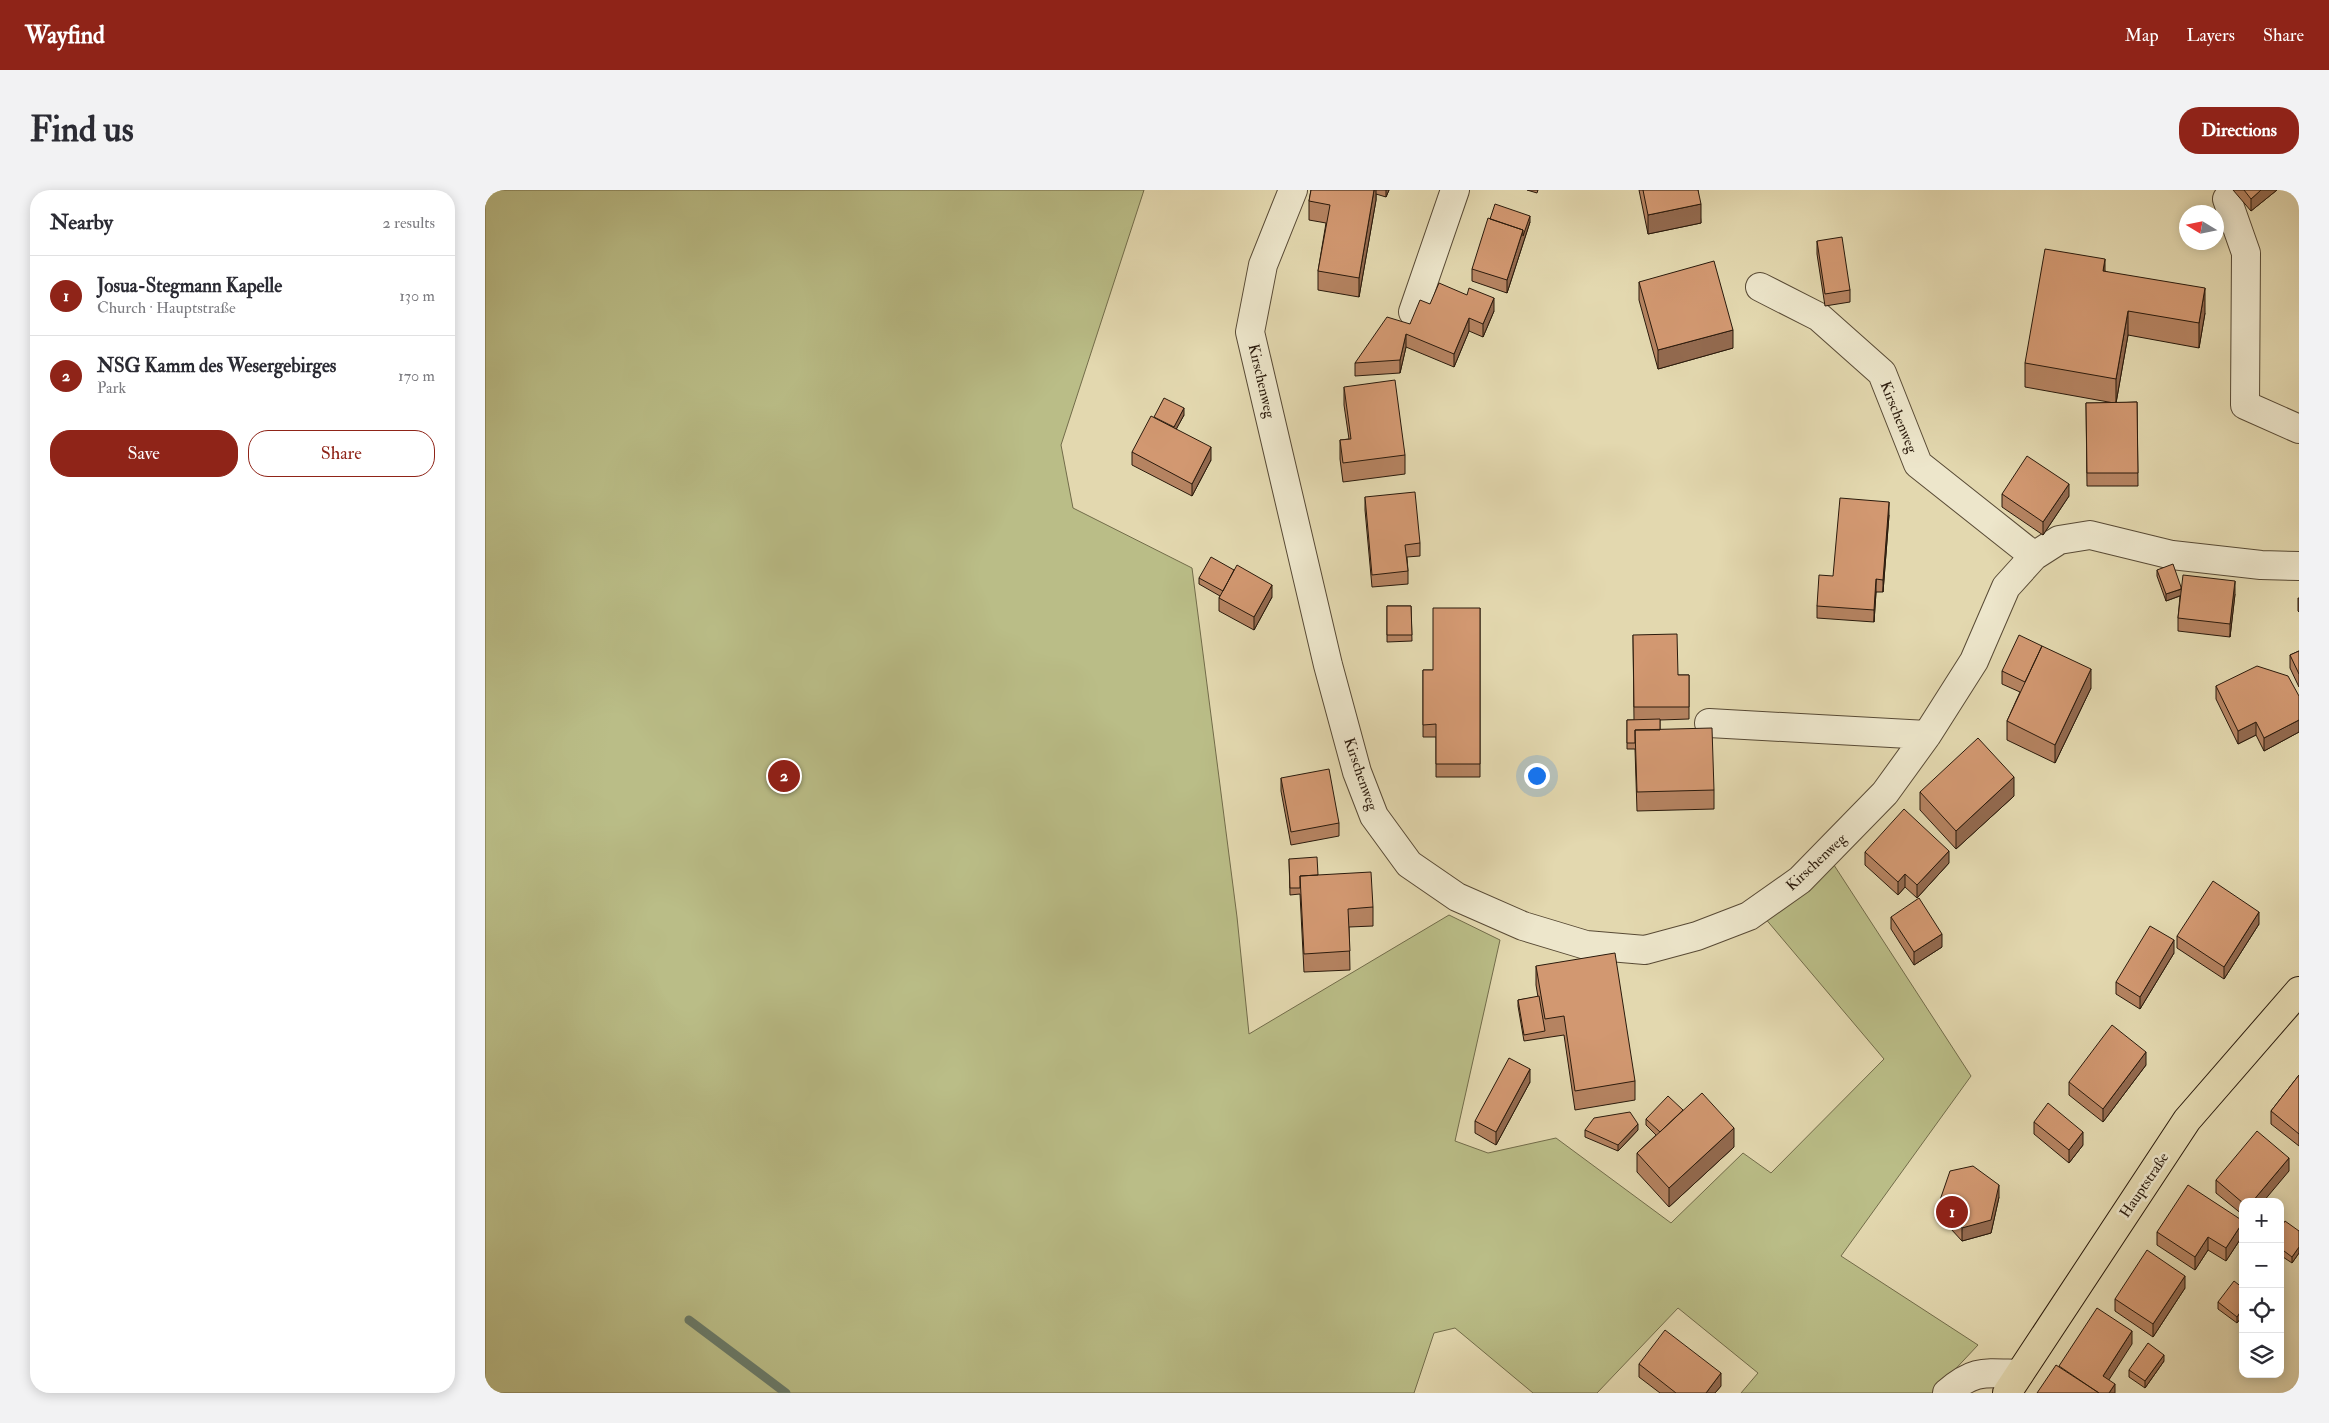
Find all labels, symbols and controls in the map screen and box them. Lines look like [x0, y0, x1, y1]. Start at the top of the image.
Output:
text: Wayfind [25, 20, 105, 51]
text: Map [2125, 24, 2159, 47]
text: Layers [2187, 24, 2235, 47]
text: Share [2263, 24, 2304, 47]
button: Directions [2179, 107, 2299, 154]
text: Find us [30, 108, 134, 152]
north arrow [2179, 205, 2224, 250]
text: Nearby [50, 209, 113, 236]
text: 2 results [382, 213, 435, 233]
text: Josua-Stegmann Kapelle [97, 274, 282, 298]
text: 1 [63, 286, 69, 306]
text: 130 m [399, 286, 435, 306]
text: Church · Hauptstraße [97, 298, 236, 318]
street label: Kirschenweg [1244, 342, 1279, 421]
text: NSG Kamm des Wesergebirges [97, 354, 336, 378]
text: 2 [62, 366, 70, 386]
text: 170 m [398, 366, 435, 386]
text: Park [97, 378, 126, 398]
street label: Kirschenweg [1876, 379, 1922, 456]
button: Save [50, 430, 238, 477]
button: Share [248, 430, 435, 477]
street label: Kirschenweg [1339, 735, 1382, 814]
pin: 2 [768, 757, 800, 795]
your location [1524, 763, 1550, 789]
street label: Kirschenweg [1782, 829, 1851, 895]
street label: Hauptstraße [2116, 1149, 2174, 1222]
pin: 1 [1936, 1193, 1968, 1231]
map controls [2239, 1198, 2284, 1378]
button: + [2239, 1198, 2284, 1243]
button: − [2239, 1243, 2284, 1288]
button: locate [2239, 1288, 2284, 1333]
button: layers [2239, 1333, 2284, 1378]

